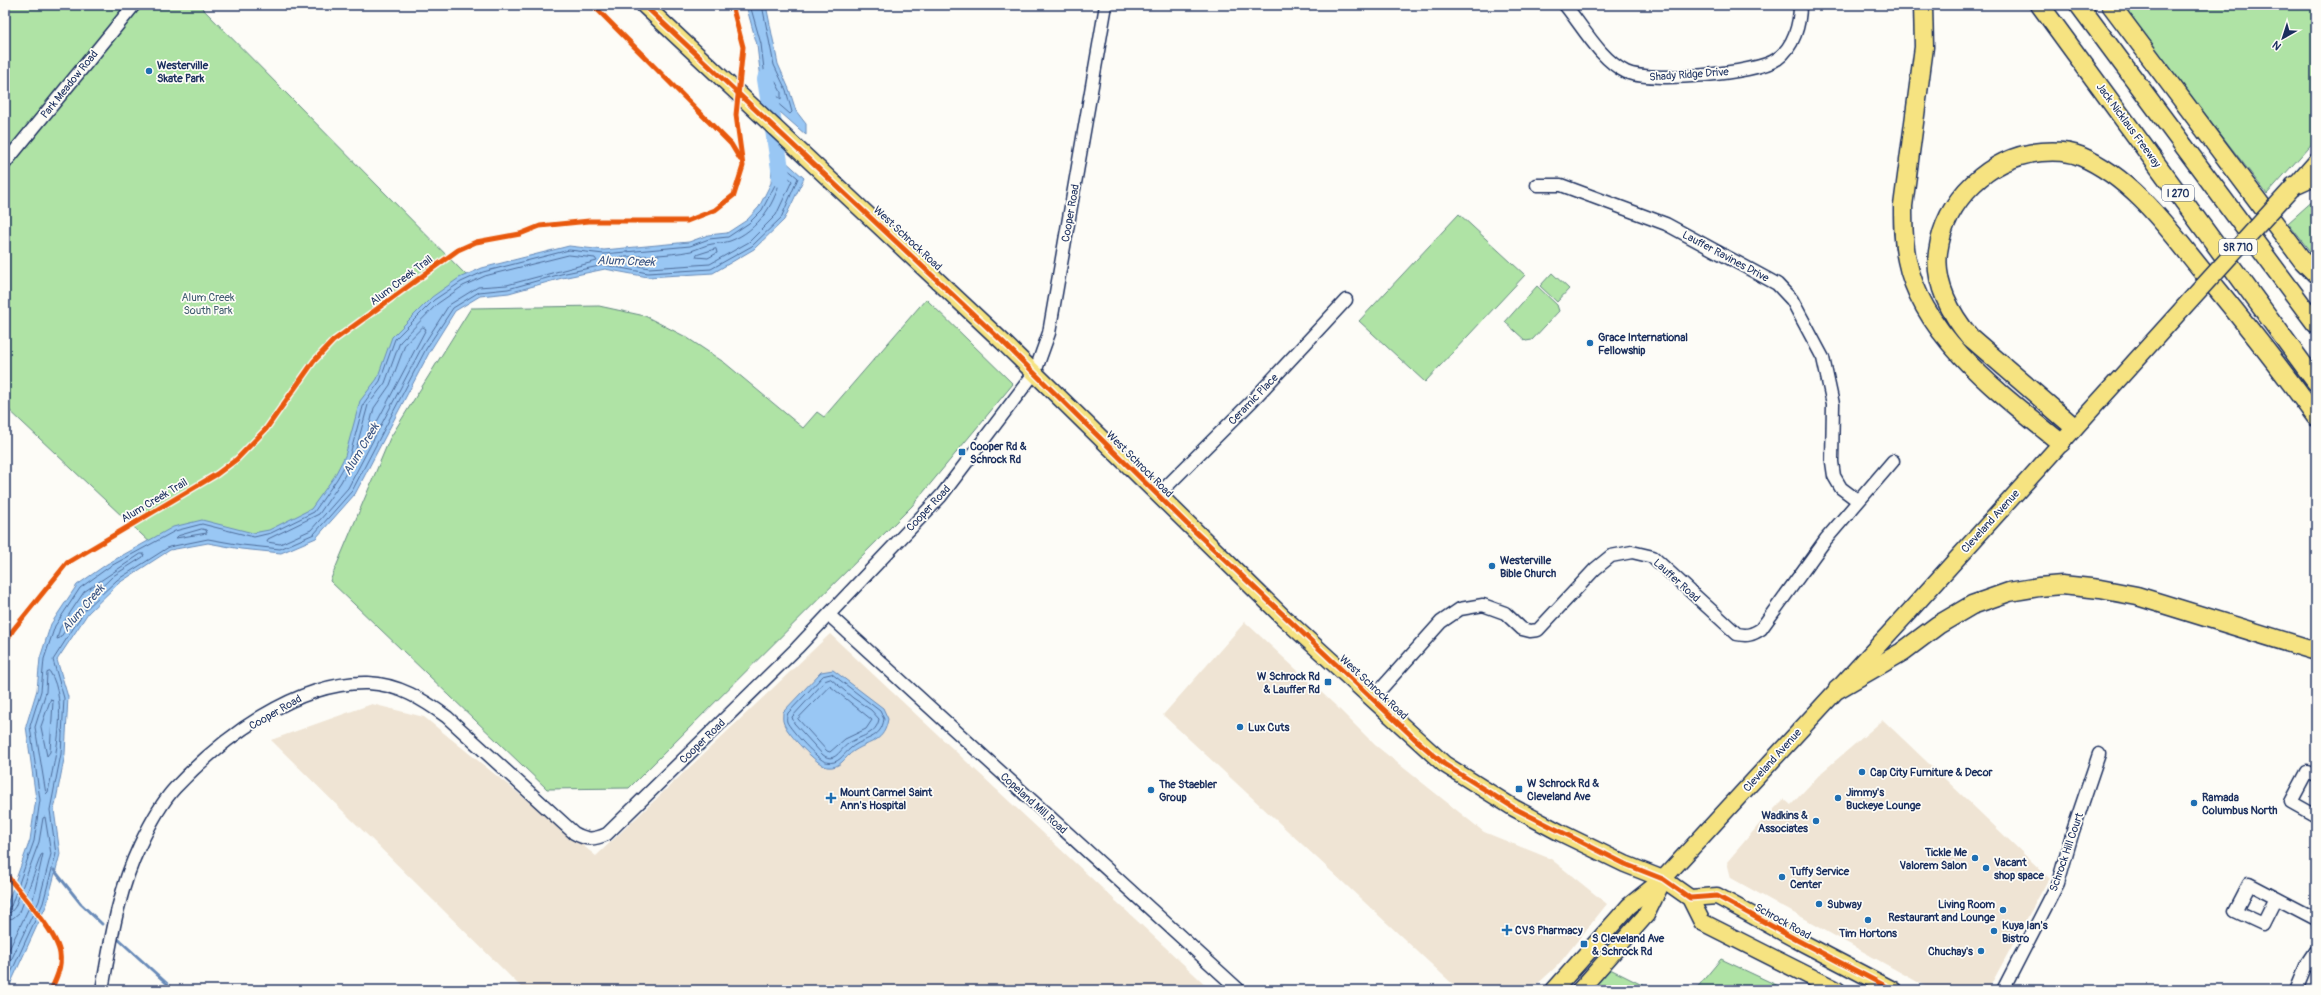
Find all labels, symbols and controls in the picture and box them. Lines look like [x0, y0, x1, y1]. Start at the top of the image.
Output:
north arrow [2263, 18, 2303, 58]
text: N [2270, 38, 2284, 53]
street label: Park Meadow Road [38, 48, 101, 121]
place label: Westerville Skate Park [157, 59, 209, 85]
street label: Shady Ridge Drive [1649, 65, 1730, 84]
marker: Westerville Skate Park [144, 66, 154, 76]
street label: Jack Nicklaus Freeway [2094, 81, 2164, 170]
street label: Cooper Road [1059, 183, 1082, 243]
road number: I 270 [2162, 185, 2194, 201]
street label: West Schrock Road [871, 203, 945, 273]
street label: Lauffer Ravines Drive [1680, 228, 1772, 285]
road number: SR 710 [2219, 239, 2257, 255]
street label: Alum Creek Trail [368, 253, 435, 308]
water label: Alum Creek [597, 253, 656, 270]
park label: Alum Creek South Park [181, 291, 235, 317]
place label: Grace International Fellowship [1598, 331, 1688, 357]
marker: Grace International Fellowship [1585, 338, 1595, 348]
street label: Ceramic Place [1226, 371, 1281, 428]
water label: Alum Creek [340, 420, 383, 478]
street label: West Schrock Road [1104, 428, 1176, 500]
place label: Cooper Rd & Schrock Rd [970, 440, 1027, 466]
marker: Cooper Rd & Schrock Rd [957, 447, 967, 457]
street label: Alum Creek Trail [119, 476, 190, 525]
street label: Cooper Road [904, 483, 953, 534]
street label: Cleveland Avenue [1959, 487, 2022, 556]
place label: Westerville Bible Church [1500, 554, 1556, 580]
street label: Lauffer Road [1651, 556, 1703, 605]
marker: Westerville Bible Church [1487, 561, 1497, 571]
water label: Alum Creek [59, 581, 109, 635]
street label: West Schrock Road [1337, 652, 1411, 722]
place label: W Schrock Rd & Lauffer Rd [1257, 670, 1320, 696]
marker: W Schrock Rd & Lauffer Rd [1323, 677, 1333, 687]
street label: Cooper Road [247, 692, 304, 733]
street label: Cooper Road [677, 716, 728, 766]
place label: Lux Cuts [1248, 721, 1289, 734]
marker: Lux Cuts [1235, 722, 1245, 732]
street label: Cleveland Avenue [1741, 726, 1804, 795]
place label: Cap City Furniture & Decor [1870, 766, 1994, 779]
marker: Cap City Furniture & Decor [1857, 767, 1867, 777]
street label: Copeland Mill Road [998, 770, 1070, 837]
place label: W Schrock Rd & Cleveland Ave [1527, 777, 1599, 803]
place label: The Staebler Group [1158, 778, 1218, 804]
marker: W Schrock Rd & Cleveland Ave [1514, 784, 1524, 794]
marker: The Staebler Group [1146, 785, 1156, 795]
place label: Mount Carmel Saint Ann's Hospital [840, 786, 933, 812]
place label: Jimmy's Buckeye Lounge [1846, 786, 1921, 812]
place label: Ramada Columbus North [2202, 791, 2277, 817]
marker: Mount Carmel Saint Ann's Hospital [825, 792, 837, 804]
marker: Jimmy's Buckeye Lounge [1833, 793, 1843, 803]
marker: Ramada Columbus North [2189, 798, 2199, 808]
place label: Wadkins & Associates [1758, 809, 1808, 835]
street label: Schrock Hill Court [2047, 811, 2086, 893]
marker: Wadkins & Associates [1811, 816, 1821, 826]
place label: Tickle Me Valorem Salon [1899, 846, 1968, 872]
marker: Tickle Me Valorem Salon [1970, 853, 1980, 863]
place label: Vacant shop space [1994, 856, 2044, 882]
marker: Vacant shop space [1981, 863, 1991, 873]
place label: Tuffy Service Center [1789, 865, 1850, 891]
marker: Tuffy Service Center [1777, 872, 1787, 882]
place label: Subway [1827, 898, 1862, 911]
place label: Living Room Restaurant and Lounge [1888, 898, 1996, 924]
marker: Subway [1814, 899, 1824, 909]
street label: Schrock Road [1752, 901, 1813, 942]
marker: Living Room Restaurant and Lounge [1998, 905, 2008, 915]
marker: Tim Hortons [1863, 915, 1873, 925]
place label: Kuya Ian's Bistro [2002, 919, 2048, 945]
place label: CVS Pharmacy [1515, 924, 1583, 937]
marker: CVS Pharmacy [1502, 925, 1512, 935]
marker: Kuya Ian's Bistro [1989, 926, 1999, 936]
place label: Tim Hortons [1838, 927, 1897, 940]
place label: S Cleveland Ave & Schrock Rd [1592, 932, 1665, 958]
marker: S Cleveland Ave & Schrock Rd [1579, 939, 1589, 949]
place label: Chuchay's [1928, 945, 1973, 958]
marker: Chuchay's [1976, 946, 1986, 956]

